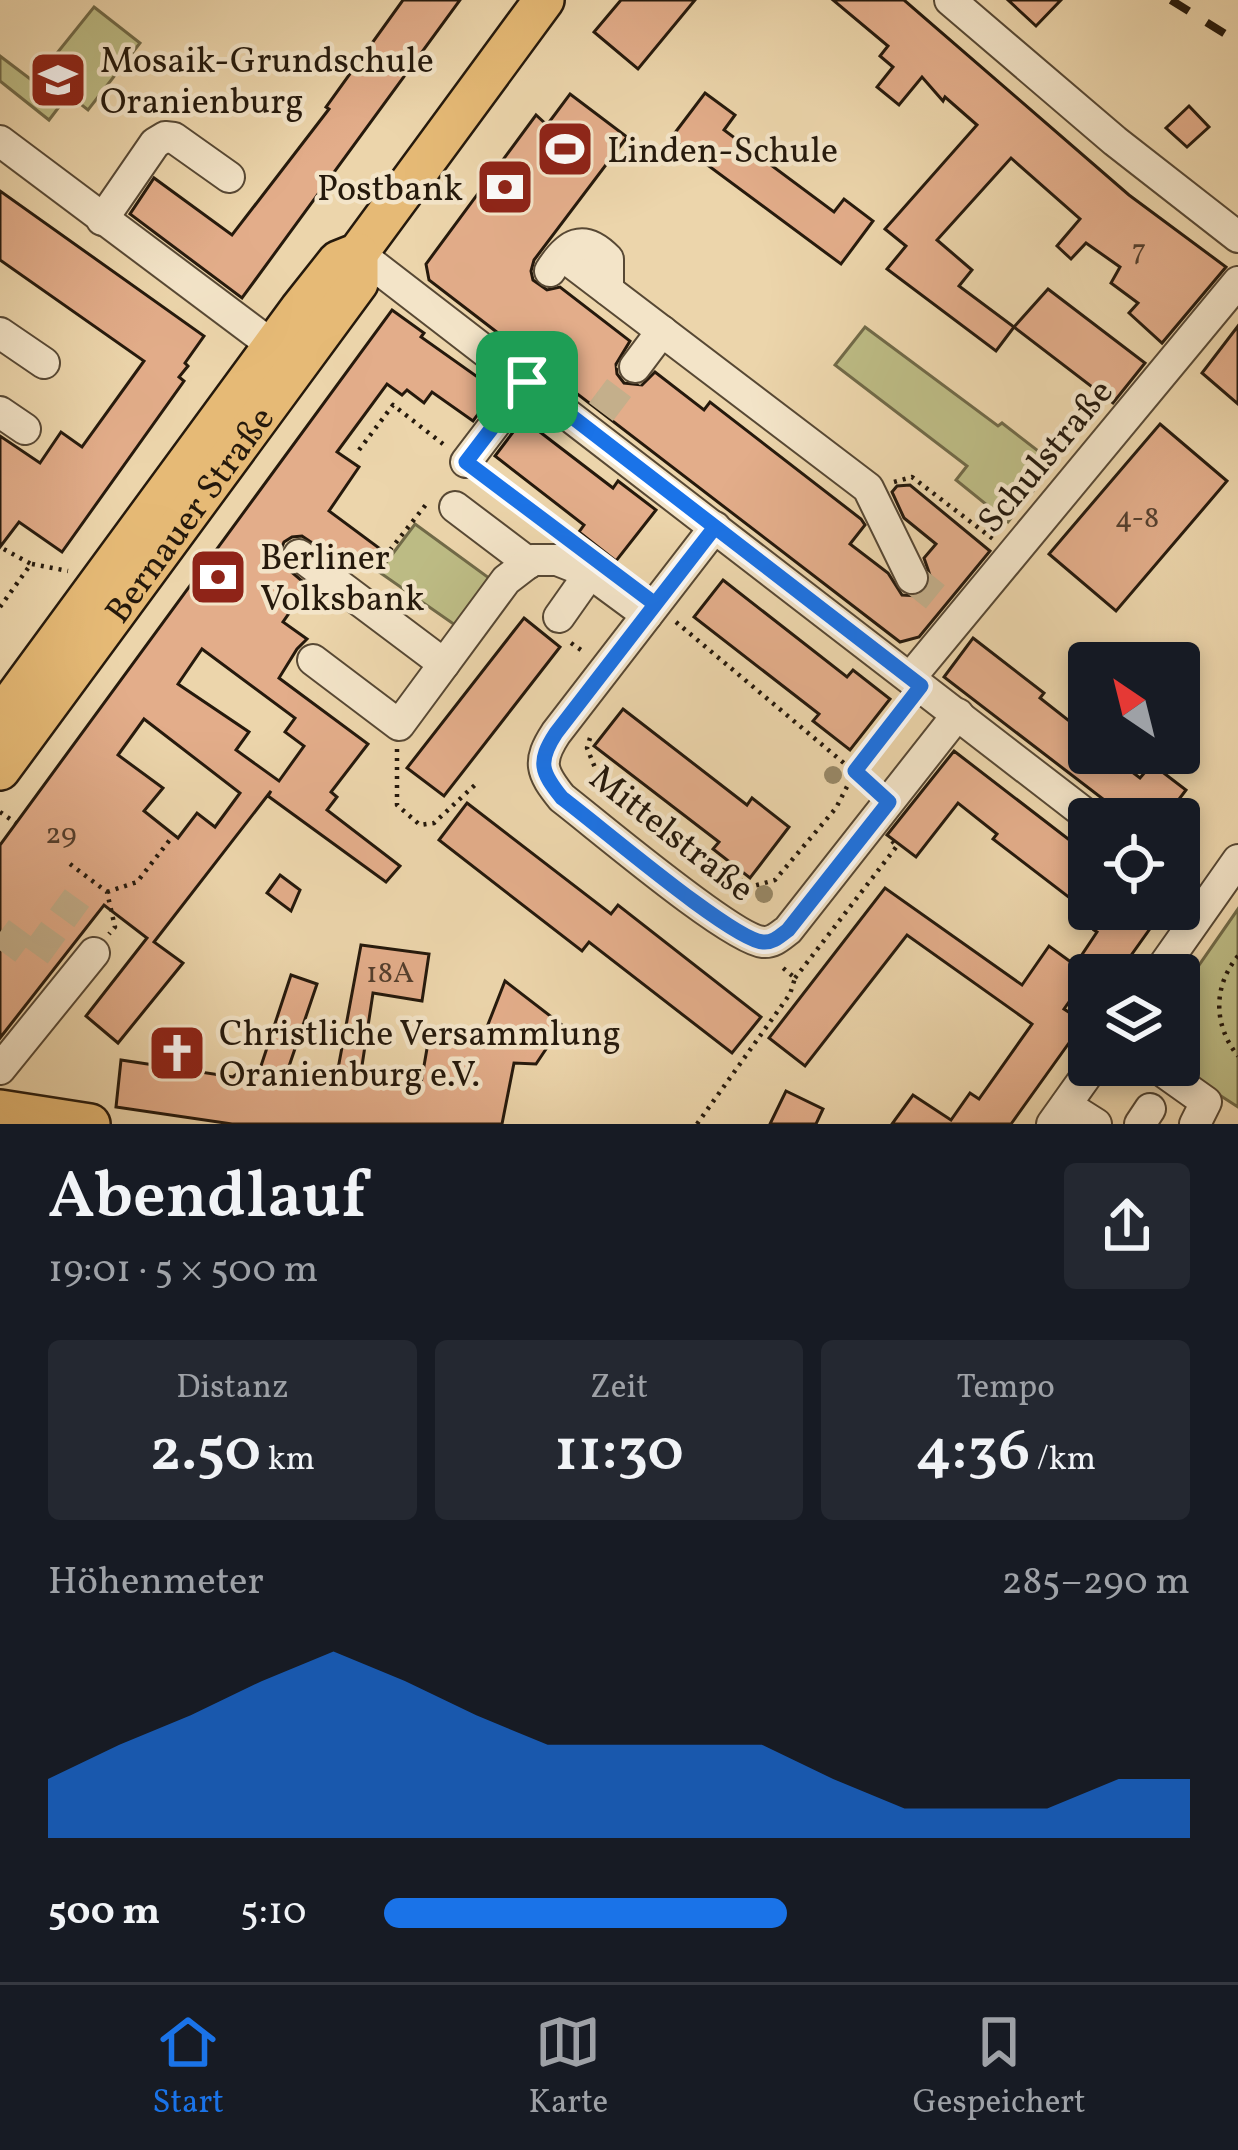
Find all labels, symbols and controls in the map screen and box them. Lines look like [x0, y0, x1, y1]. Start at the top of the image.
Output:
place label: Mosaik-Grundschule Oranienburg [100, 38, 434, 129]
school or university icon: Mosaik-Grundschule Oranienburg [27, 49, 89, 111]
sports icon: Linden-Schule [534, 118, 596, 180]
place label: Linden-Schule [607, 128, 838, 178]
bank icon: Postbank [474, 156, 536, 218]
place label: Postbank [317, 166, 463, 216]
house number: 7 [1132, 230, 1146, 272]
pin [476, 331, 578, 433]
icon: arrive [494, 349, 560, 415]
street label: Schulstraße [968, 370, 1126, 545]
street label: Bernauer Straße [95, 397, 288, 635]
house number: 4-8 [1115, 498, 1159, 540]
place label: Berliner Volksbank [260, 535, 425, 626]
bank icon: Berliner Volksbank [187, 546, 249, 608]
north arrow [1068, 642, 1200, 774]
map controls [1068, 642, 1200, 1086]
street label: Mittelstraße [578, 755, 763, 915]
button: locate [1068, 798, 1200, 930]
house number: 29 [45, 814, 77, 856]
house number: 18A [366, 953, 414, 995]
button: layers [1068, 954, 1200, 1086]
place label: Christliche Versammlung Oranienburg e.V. [219, 1011, 621, 1102]
church icon: Christliche Versammlung Oranienburg e.V. [146, 1022, 208, 1084]
text: Abendlauf [48, 1153, 366, 1245]
button: share [1064, 1163, 1190, 1289]
text: 19:01 · 5 × 500 m [48, 1244, 318, 1298]
text: Distanz [176, 1366, 289, 1412]
text: Zeit [590, 1366, 648, 1412]
text: Tempo [957, 1366, 1055, 1412]
text: 2.50 [150, 1412, 261, 1495]
text: 11:30 [554, 1412, 684, 1495]
text: 4:36 [915, 1412, 1030, 1495]
text: km [261, 1438, 315, 1484]
text: /km [1030, 1438, 1096, 1484]
text: Höhenmeter [48, 1556, 264, 1610]
text: 285–290 m [1001, 1556, 1190, 1610]
text: 500 m [48, 1886, 160, 1940]
text: 5:10 [240, 1886, 307, 1940]
tab: Start [152, 2009, 224, 2127]
tab: Karte [529, 2009, 608, 2127]
tab: Gespeichert [913, 2009, 1086, 2127]

